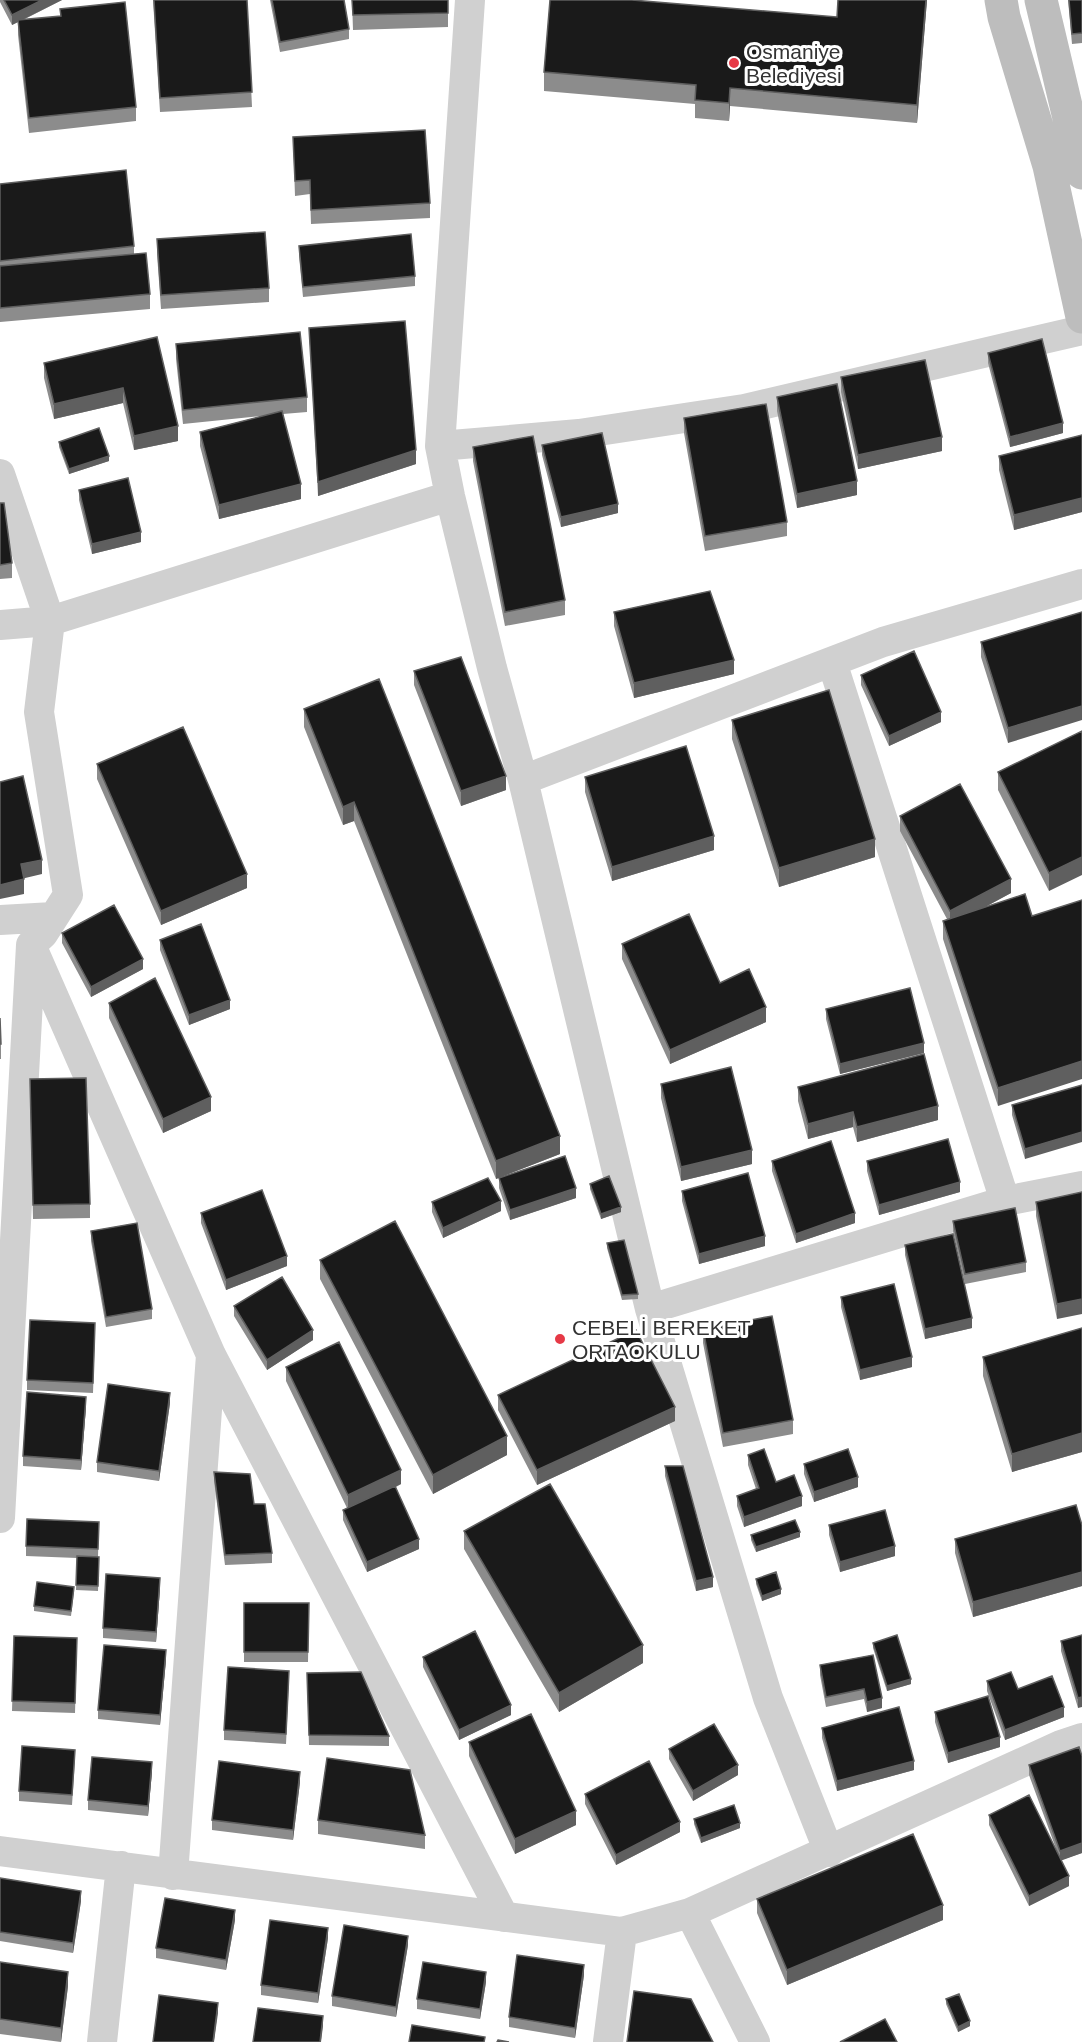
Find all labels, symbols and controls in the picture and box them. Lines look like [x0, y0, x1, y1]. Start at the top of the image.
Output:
place label: Osmaniye Belediyesi [746, 40, 842, 87]
marker: Osmaniye Belediyesi [727, 56, 741, 70]
place label: CEBELİ BEREKET ORTAOKULU [572, 1316, 751, 1363]
marker: CEBELİ BEREKET ORTAOKULU [553, 1332, 567, 1346]

